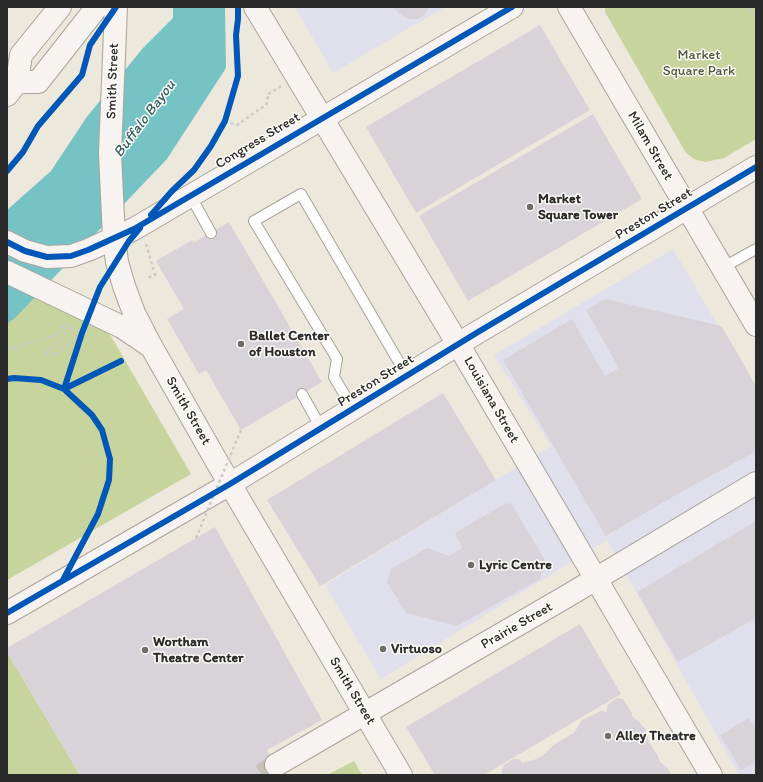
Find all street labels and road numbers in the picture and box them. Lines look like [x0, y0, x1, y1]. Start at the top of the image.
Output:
street label: Smith Street [103, 43, 123, 119]
street label: Congress Street [213, 109, 303, 173]
street label: Milam Street [624, 109, 676, 183]
street label: Preston Street [612, 184, 696, 244]
street label: Preston Street [335, 351, 417, 411]
street label: Louisiana Street [459, 354, 523, 446]
street label: Smith Street [162, 374, 214, 448]
street label: Prairie Street [478, 599, 556, 653]
street label: Smith Street [325, 654, 379, 728]

